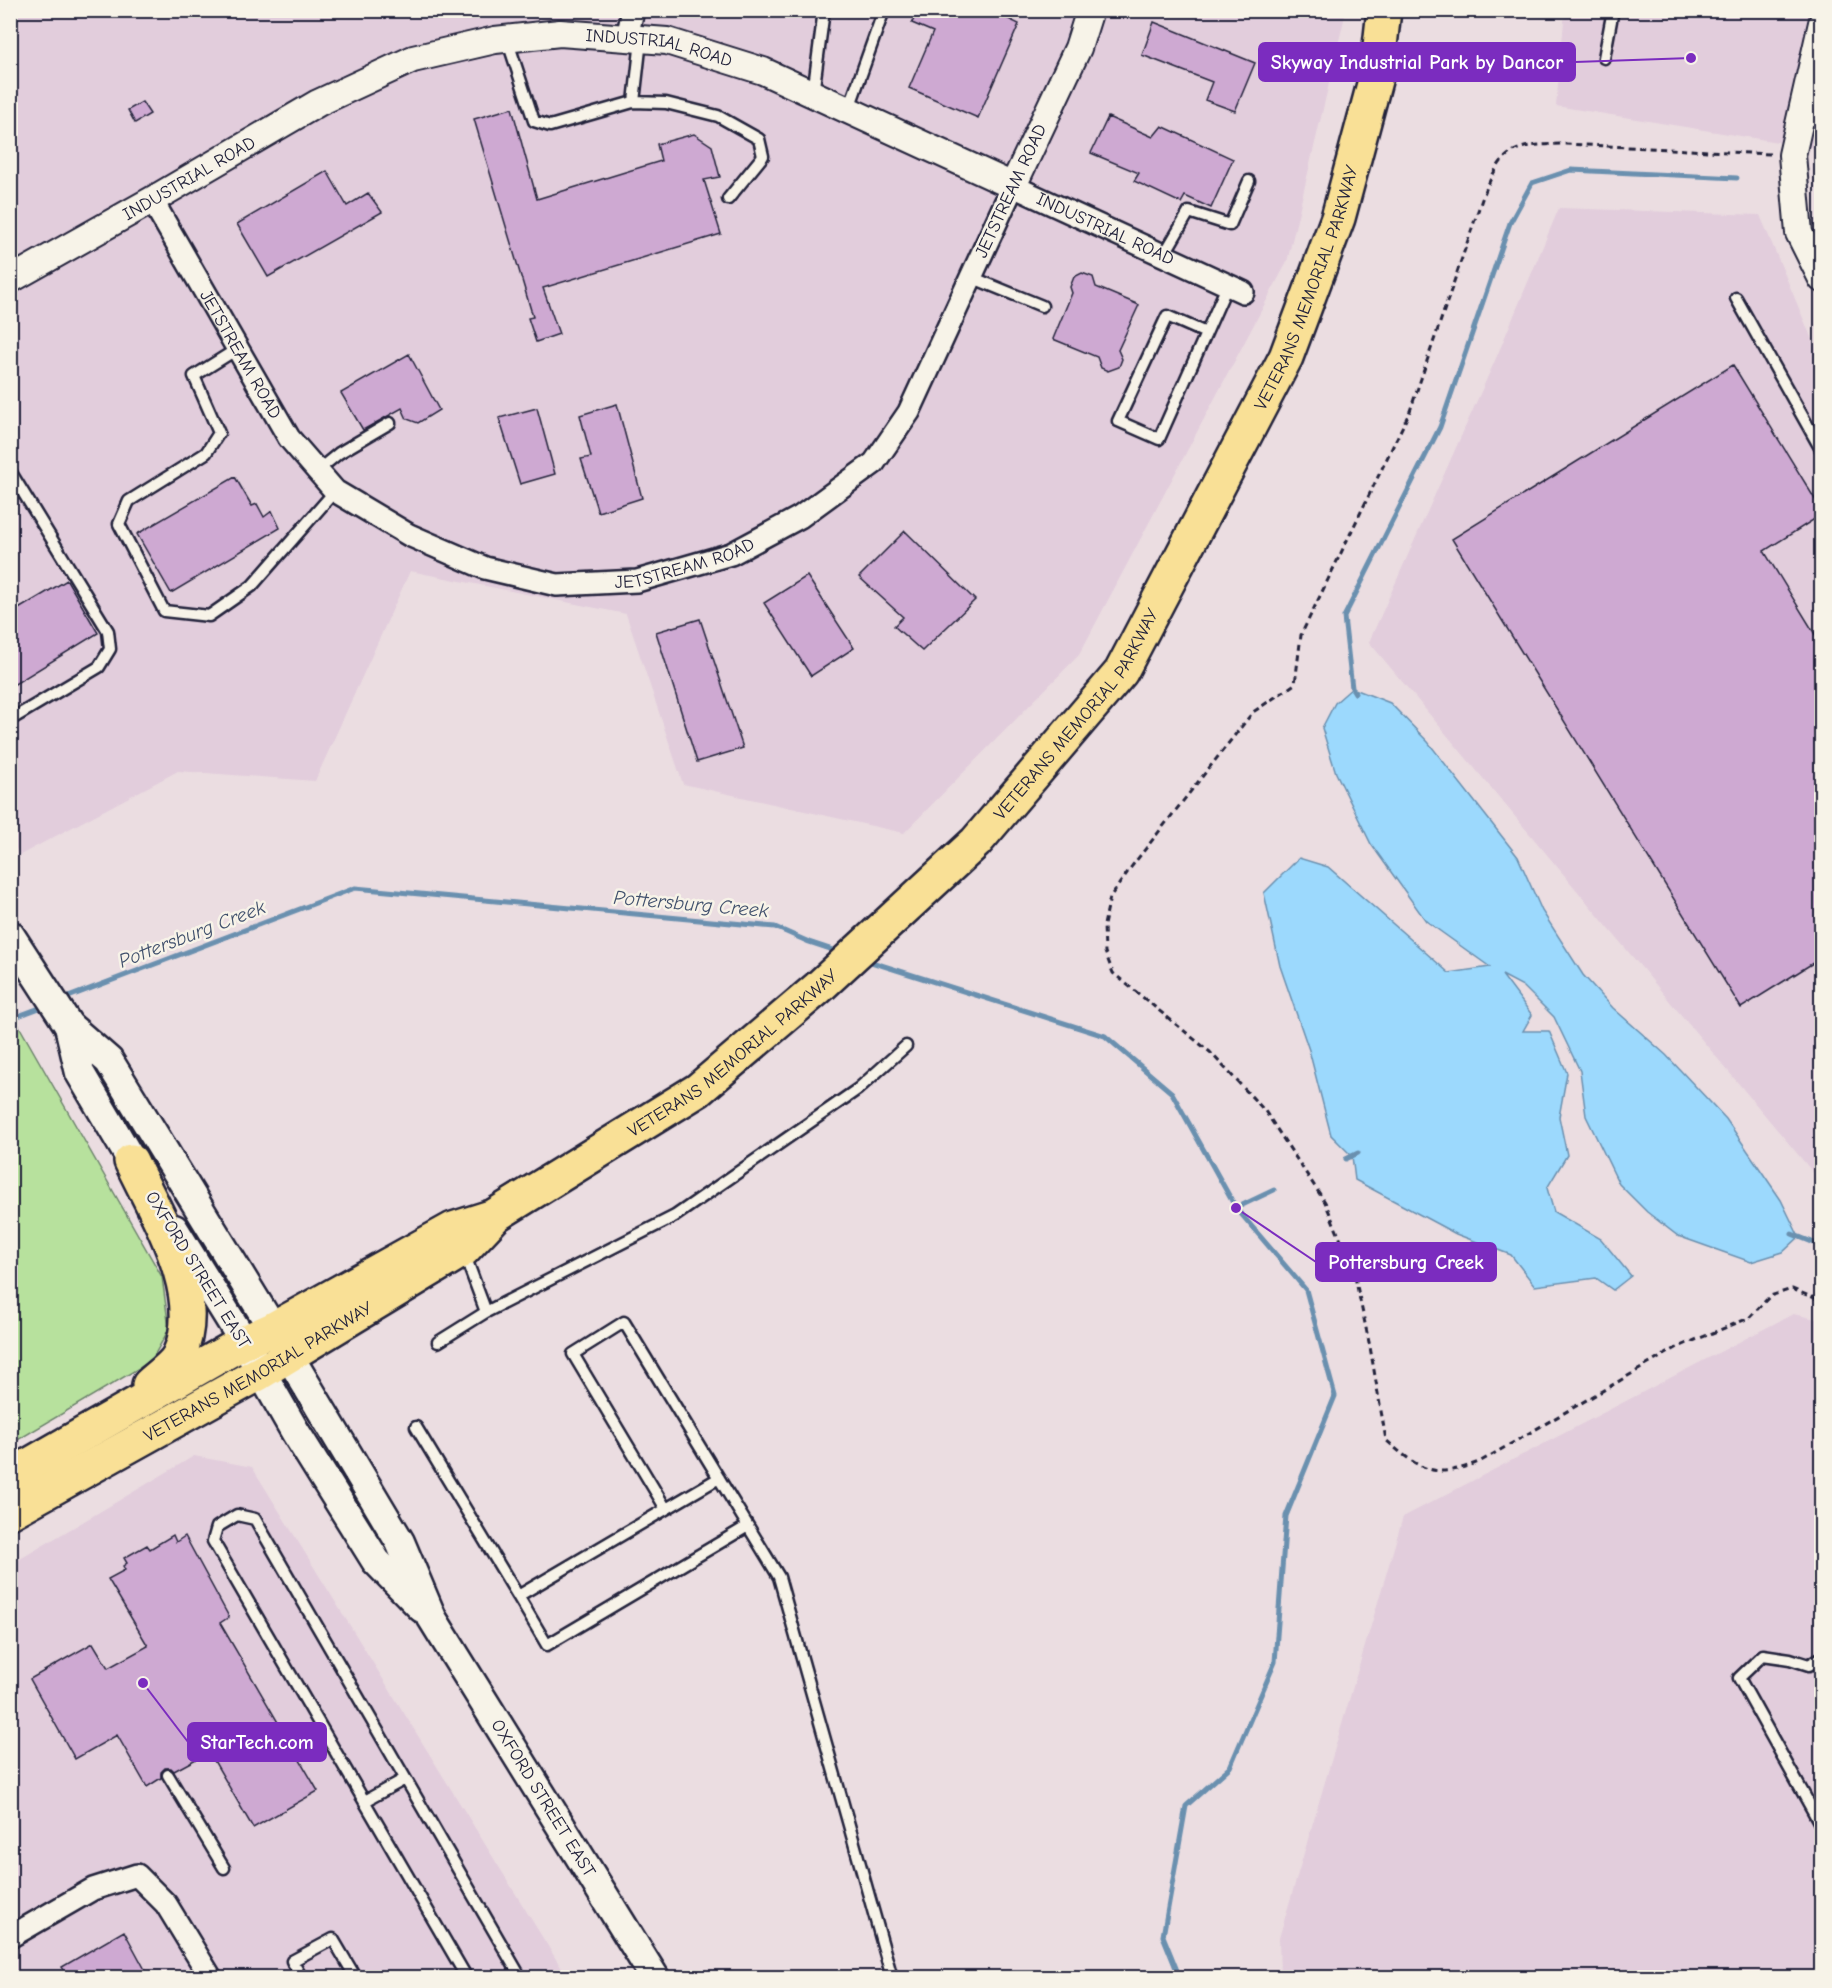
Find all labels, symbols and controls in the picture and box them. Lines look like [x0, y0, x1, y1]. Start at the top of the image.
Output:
street label: INDUSTRIAL ROAD [585, 24, 735, 71]
callout: Skyway Industrial Park by Dancor [1259, 43, 1575, 81]
text: Skyway Industrial Park by Dancor [1271, 51, 1563, 74]
street label: JETSTREAM ROAD [971, 121, 1051, 261]
street label: INDUSTRIAL ROAD [119, 132, 259, 225]
street label: VETERANS MEMORIAL PARKWAY [1250, 163, 1362, 414]
street label: INDUSTRIAL ROAD [1033, 188, 1178, 269]
street label: JETSTREAM ROAD [196, 286, 286, 422]
street label: JETSTREAM ROAD [614, 533, 758, 593]
street label: VETERANS MEMORIAL PARKWAY [989, 605, 1163, 824]
water label: Pottersburg Creek [613, 886, 770, 922]
water label: Pottersburg Creek [115, 895, 269, 973]
street label: VETERANS MEMORIAL PARKWAY [624, 965, 842, 1141]
street label: OXFORD STREET EAST [141, 1188, 255, 1353]
callout: Pottersburg Creek [1316, 1243, 1496, 1281]
text: Pottersburg Creek [1328, 1251, 1484, 1274]
street label: VETERANS MEMORIAL PARKWAY [140, 1297, 376, 1446]
street label: OXFORD STREET EAST [487, 1715, 601, 1881]
callout: StarTech.com [188, 1723, 326, 1761]
text: StarTech.com [200, 1731, 314, 1754]

